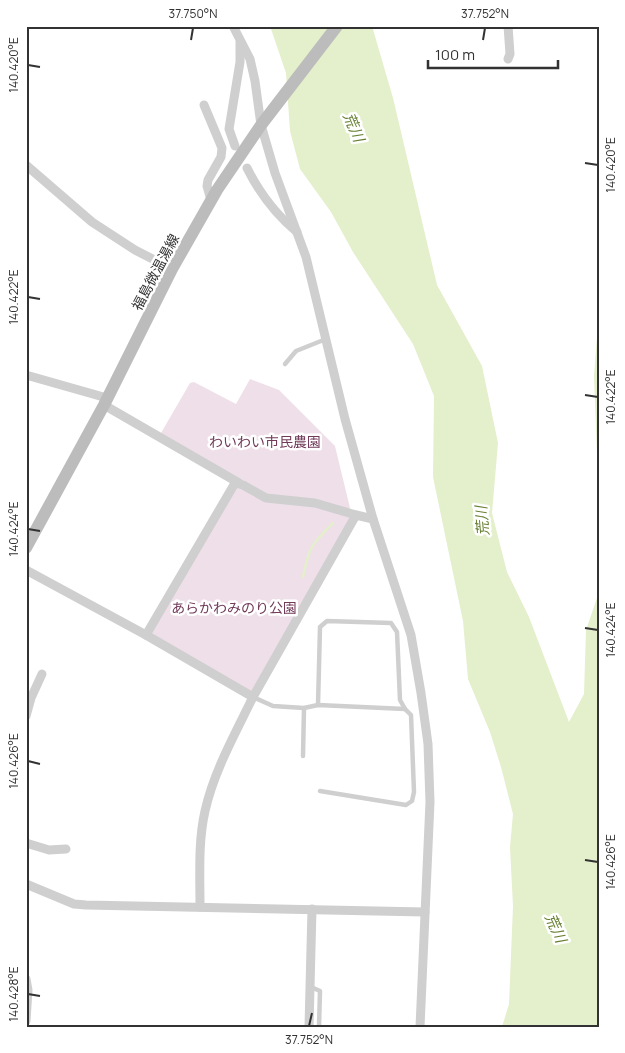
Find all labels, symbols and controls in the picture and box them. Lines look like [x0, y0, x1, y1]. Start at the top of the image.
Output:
text: 37.750°N [169, 5, 217, 22]
text: 37.752°N [461, 5, 509, 22]
text: 140.420°E [5, 37, 22, 93]
scale bar [428, 38, 558, 70]
text: 100 m [435, 44, 475, 65]
water label: 荒川 [338, 109, 370, 147]
text: 140.420°E [602, 137, 619, 193]
street label: 福島微温湯線 [127, 230, 183, 314]
text: 140.422°E [5, 269, 22, 325]
text: 140.422°E [602, 369, 619, 425]
park label: わいわい市民農園 [209, 432, 321, 451]
text: 140.424°E [5, 501, 22, 557]
water label: 荒川 [470, 503, 494, 537]
park label: あらかわみのり公園 [171, 598, 297, 617]
text: 140.424°E [602, 602, 619, 658]
text: 140.426°E [5, 733, 22, 789]
text: 140.426°E [602, 834, 619, 890]
water label: 荒川 [540, 910, 573, 948]
text: 140.428°E [5, 966, 22, 1022]
text: 37.752°N [285, 1031, 333, 1048]

